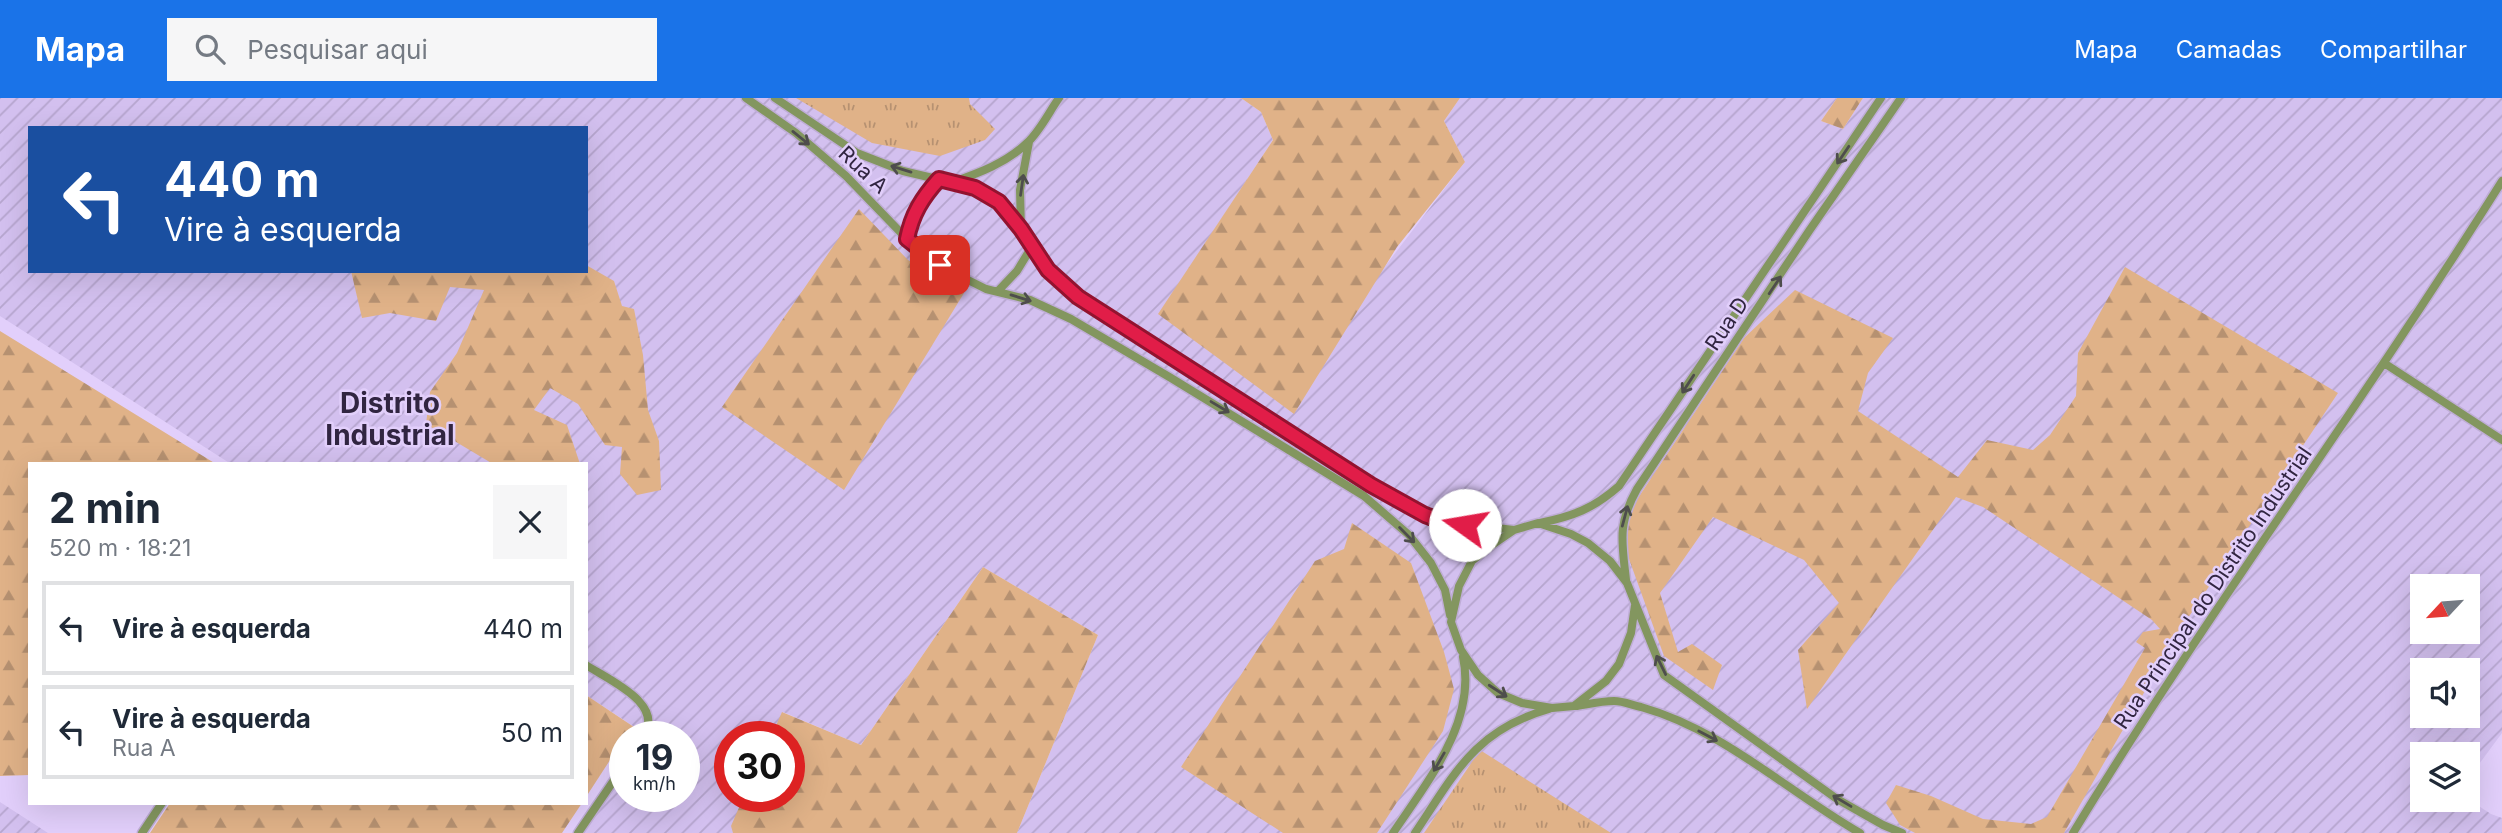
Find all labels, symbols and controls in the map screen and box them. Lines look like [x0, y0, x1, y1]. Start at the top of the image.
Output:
search box [167, 18, 657, 81]
text: Mapa [35, 29, 125, 69]
icon: search [191, 30, 229, 68]
text: Pesquisar aqui [247, 34, 428, 65]
text: Mapa [2074, 35, 2138, 64]
text: Camadas [2176, 35, 2282, 64]
text: Compartilhar [2320, 35, 2467, 64]
one-way arrow [792, 130, 810, 146]
street label: Rua A [834, 141, 893, 199]
one-way arrow [1836, 145, 1850, 164]
text: 440 m [164, 150, 320, 209]
icon: left [49, 154, 140, 245]
one-way arrow [890, 162, 912, 175]
one-way arrow [1015, 174, 1028, 197]
text: Vire à esquerda [164, 210, 402, 249]
pin [910, 235, 970, 295]
icon: arrive [921, 246, 959, 284]
one-way arrow [1768, 276, 1782, 295]
one-way arrow [1009, 292, 1031, 305]
street label: Rua D [1700, 292, 1753, 355]
one-way arrow [1681, 374, 1695, 393]
district label: Distrito Industrial [325, 386, 455, 452]
one-way arrow [1209, 400, 1229, 414]
street label: Rua Principal do Distrito Industrial [2108, 442, 2317, 734]
text: 2 min [49, 482, 161, 533]
button: close [493, 485, 567, 559]
position arrow [1428, 488, 1502, 562]
one-way arrow [1619, 505, 1632, 528]
one-way arrow [1399, 526, 1416, 543]
text: 520 m · 18:21 [49, 534, 191, 562]
north arrow [2410, 574, 2480, 644]
map controls [2410, 574, 2480, 812]
icon: left [53, 609, 91, 647]
text: Vire à esquerda [112, 613, 311, 644]
text: 440 m [483, 613, 563, 644]
one-way arrow [1654, 655, 1667, 676]
button: sound [2410, 658, 2480, 728]
one-way arrow [1488, 683, 1507, 698]
text: Vire à esquerda [112, 703, 311, 734]
icon: left [53, 713, 91, 751]
text: 50 m [501, 717, 563, 748]
speed limit sign: 30 [714, 721, 805, 812]
one-way arrow [1698, 729, 1718, 743]
text: Rua A [112, 734, 176, 762]
text: 19 [636, 736, 673, 778]
button: layers [2410, 742, 2480, 812]
one-way arrow [1432, 751, 1445, 772]
text: km/h [633, 773, 676, 794]
one-way arrow [1832, 793, 1852, 807]

